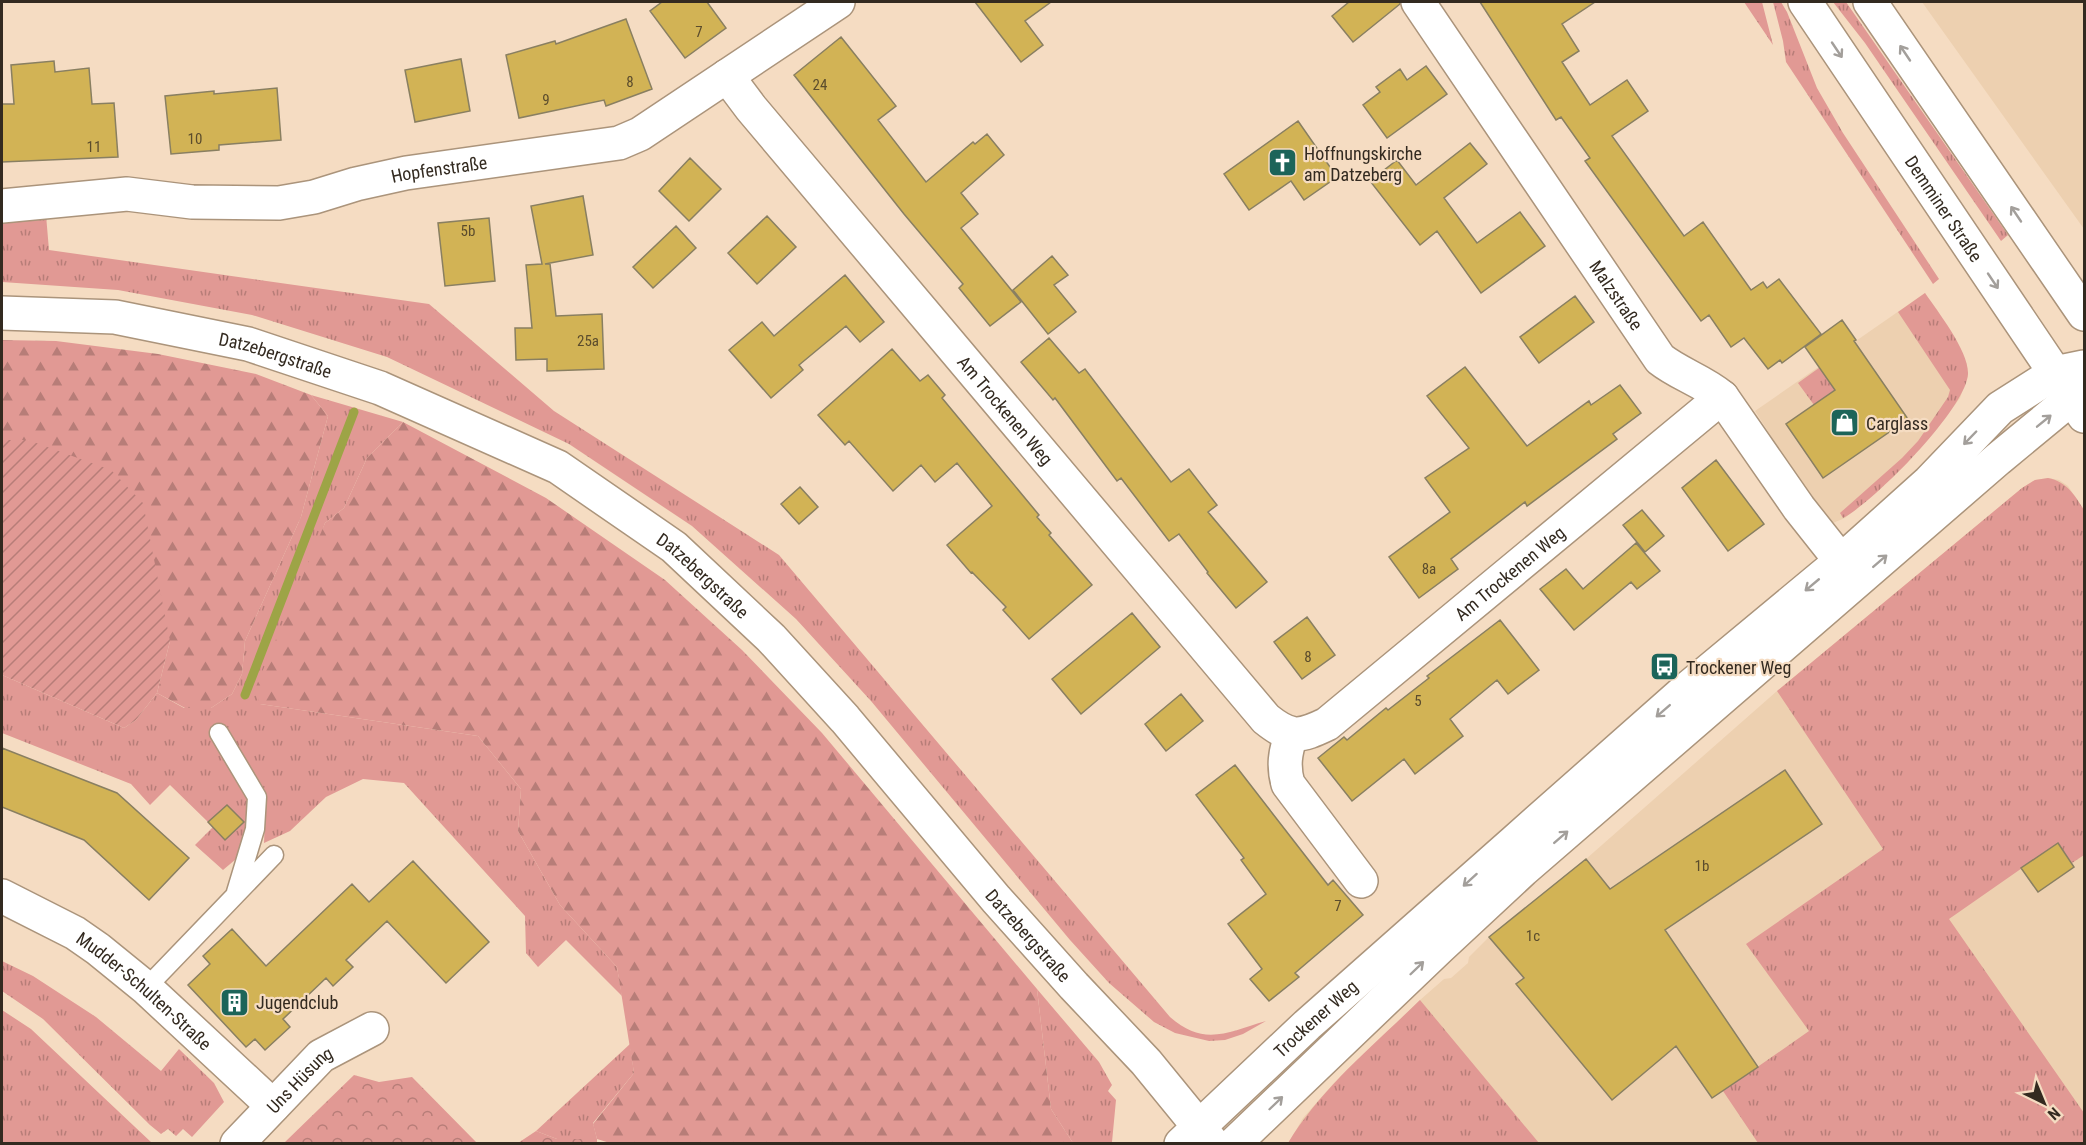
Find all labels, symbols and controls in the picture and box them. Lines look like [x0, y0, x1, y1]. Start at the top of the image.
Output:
house number: 7 [695, 23, 703, 41]
one-way arrow [1831, 41, 1843, 58]
one-way arrow [1899, 45, 1911, 62]
house number: 8 [626, 73, 634, 91]
house number: 24 [813, 76, 827, 94]
house number: 9 [542, 91, 550, 109]
house number: 10 [188, 130, 202, 148]
house number: 11 [87, 138, 101, 156]
place label: Hoffnungskirche am Datzeberg [1304, 143, 1422, 185]
church icon: Hoffnungskirche am Datzeberg [1267, 147, 1299, 179]
street label: Hopfenstraße [389, 151, 488, 187]
street label: Demminer Straße [1901, 152, 1987, 265]
one-way arrow [2010, 206, 2022, 223]
house number: 5b [461, 222, 475, 240]
street label: Malzstraße [1586, 256, 1648, 334]
one-way arrow [1987, 273, 1999, 289]
street label: Datzebergstraße [217, 328, 335, 382]
house number: 25a [577, 332, 599, 350]
street label: Am Trockenen Weg [954, 351, 1058, 469]
shop icon: Carglass [1829, 407, 1861, 439]
place label: Carglass [1866, 413, 1928, 434]
one-way arrow [2036, 414, 2051, 428]
one-way arrow [1963, 431, 1978, 446]
street label: Am Trockenen Weg [1450, 521, 1569, 624]
street label: Datzebergstraße [653, 528, 753, 622]
one-way arrow [1872, 554, 1887, 568]
house number: 8a [1422, 560, 1436, 578]
one-way arrow [1805, 578, 1820, 592]
house number: 8 [1304, 648, 1312, 666]
bus stop icon: Trockener Weg [1649, 651, 1681, 683]
place label: Trockener Weg [1686, 657, 1791, 678]
house number: 5 [1414, 692, 1422, 710]
one-way arrow [1656, 704, 1671, 718]
one-way arrow [1553, 830, 1568, 844]
house number: 1b [1695, 857, 1709, 875]
one-way arrow [1463, 873, 1479, 887]
street label: Datzebergstraße [982, 885, 1075, 986]
house number: 7 [1334, 897, 1342, 915]
street label: Mudder-Schulten-Straße [73, 927, 216, 1054]
house number: 1c [1526, 927, 1540, 945]
one-way arrow [1410, 961, 1425, 976]
street label: Trockener Weg [1269, 975, 1361, 1061]
building icon: Jugendclub [219, 986, 251, 1018]
place label: Jugendclub [256, 992, 339, 1013]
street label: Uns Hüsung [262, 1042, 336, 1117]
north arrow [2014, 1073, 2074, 1133]
one-way arrow [1269, 1096, 1284, 1110]
text: N [2044, 1103, 2064, 1124]

